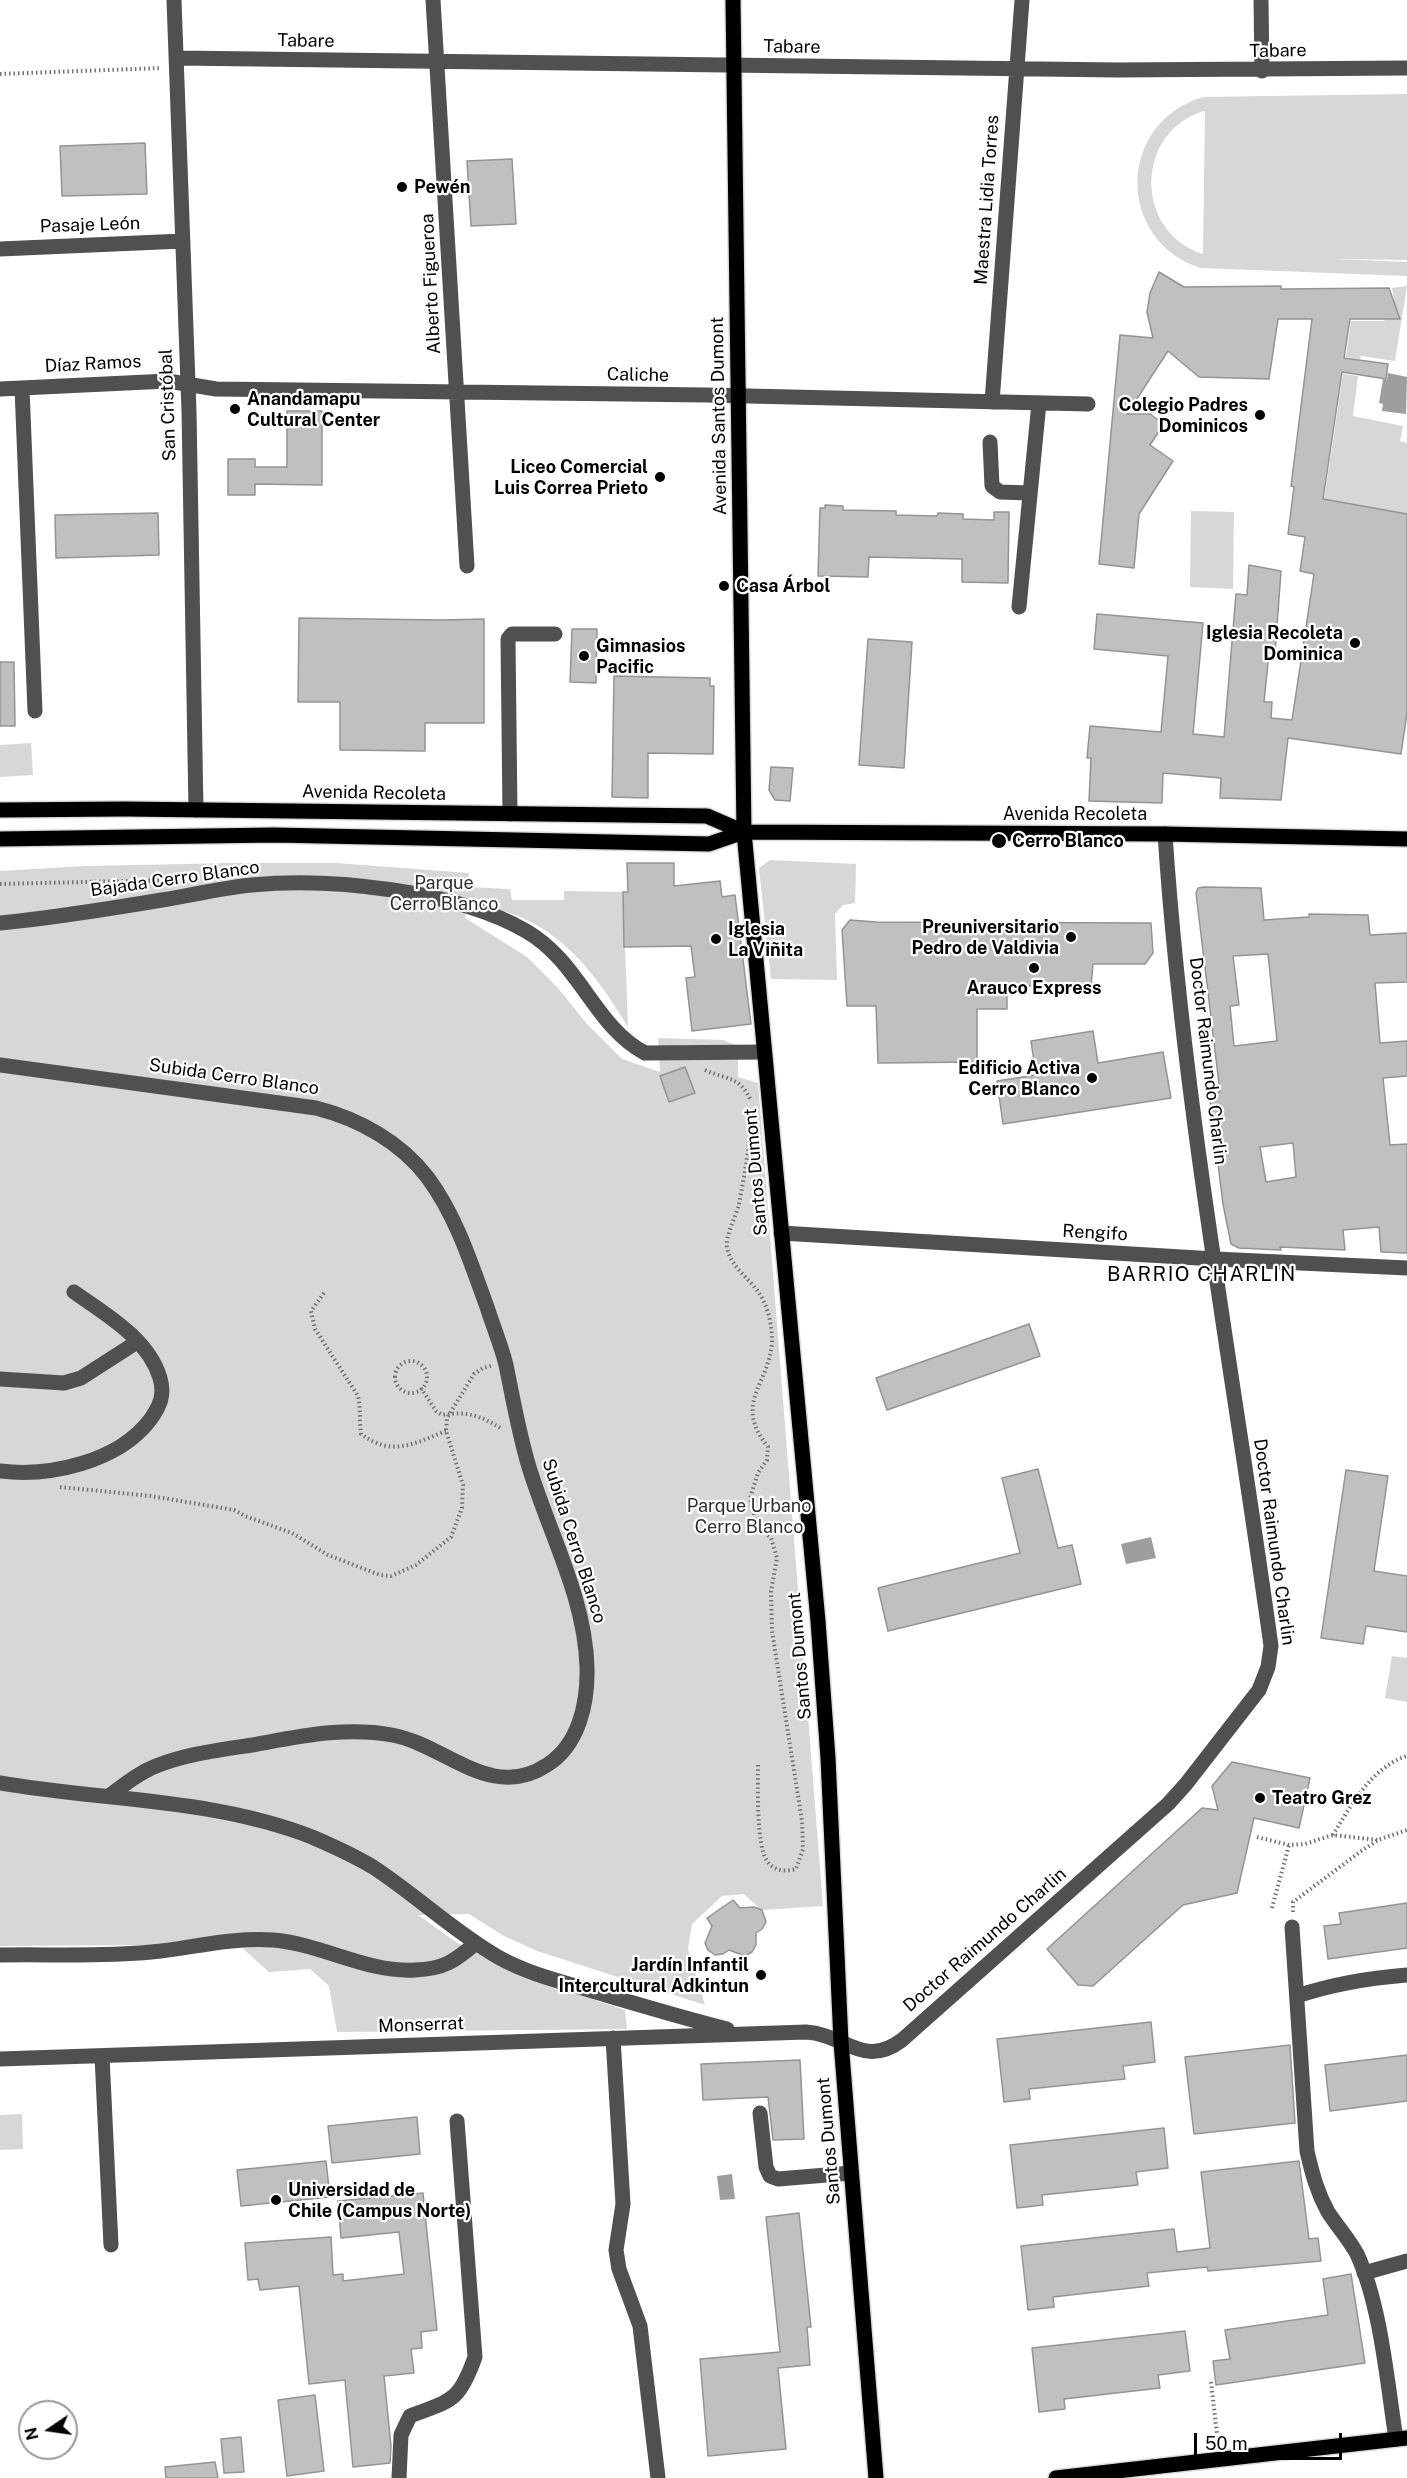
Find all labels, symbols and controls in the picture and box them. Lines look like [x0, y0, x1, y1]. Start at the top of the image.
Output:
street label: Tabare [277, 30, 335, 52]
street label: Tabare [763, 36, 821, 58]
street label: Tabare [1249, 40, 1307, 62]
street label: Maestra Lidia Torres [970, 114, 1004, 286]
place label: Pewén [414, 176, 471, 198]
marker: Pewén [395, 180, 409, 194]
street label: Pasaje León [39, 212, 141, 238]
street label: Alberto Figueroa [417, 213, 445, 355]
street label: Avenida Santos Dumont [706, 316, 732, 516]
street label: San Cristóbal [155, 348, 181, 462]
street label: Díaz Ramos [44, 351, 142, 377]
street label: Caliche [607, 364, 669, 386]
place label: Anandamapu Cultural Center [247, 388, 380, 430]
place label: Colegio Padres Dominicos [1119, 394, 1248, 436]
marker: Anandamapu Cultural Center [228, 402, 242, 416]
marker: Colegio Padres Dominicos [1253, 408, 1267, 422]
place label: Liceo Comercial Luis Correa Prieto [494, 456, 648, 498]
marker: Liceo Comercial Luis Correa Prieto [653, 470, 667, 484]
place label: Casa Árbol [736, 575, 830, 597]
marker: Casa Árbol [717, 579, 731, 593]
place label: Iglesia Recoleta Dominica [1206, 622, 1343, 664]
place label: Gimnasios Pacific [596, 635, 685, 678]
marker: Iglesia Recoleta Dominica [1348, 636, 1362, 650]
marker: Gimnasios Pacific [577, 649, 591, 663]
street label: Avenida Recoleta [302, 781, 446, 805]
street label: Avenida Recoleta [1003, 803, 1147, 825]
place label: Cerro Blanco [1012, 830, 1124, 852]
marker: Cerro Blanco [990, 832, 1008, 850]
street label: Bajada Cerro Blanco [89, 856, 261, 902]
park label: Parque Cerro Blanco [390, 872, 498, 914]
place label: Preuniversitario Pedro de Valdivia [911, 916, 1059, 958]
place label: Iglesia La Viñita [728, 918, 803, 960]
marker: Preuniversitario Pedro de Valdivia [1064, 930, 1078, 944]
marker: Iglesia La Viñita [709, 932, 723, 946]
street label: Doctor Raimundo Charlin [1185, 956, 1231, 1166]
marker: Arauco Express [1027, 961, 1041, 975]
place label: Arauco Express [967, 977, 1101, 999]
street label: Subida Cerro Blanco [148, 1054, 320, 1100]
place label: Edificio Activa Cerro Blanco [958, 1057, 1080, 1100]
marker: Edificio Activa Cerro Blanco [1085, 1071, 1099, 1085]
street label: Santos Dumont [740, 1107, 772, 1237]
street label: Rengifo [1062, 1221, 1128, 1245]
district label: BARRIO CHARLIN [1107, 1263, 1297, 1287]
street label: Doctor Raimundo Charlin [1249, 1437, 1299, 1647]
street label: Subida Cerro Blanco [537, 1456, 611, 1626]
park label: Parque Urbano Cerro Blanco [687, 1495, 811, 1538]
street label: Santos Dumont [784, 1591, 816, 1721]
place label: Teatro Grez [1272, 1787, 1371, 1809]
marker: Teatro Grez [1253, 1791, 1267, 1805]
street label: Doctor Raimundo Charlin [899, 1863, 1071, 2017]
place label: Jardín Infantil Intercultural Adkintun [559, 1954, 749, 1996]
marker: Jardín Infantil Intercultural Adkintun [754, 1968, 768, 1982]
street label: Monserrat [378, 2013, 464, 2037]
street label: Santos Dumont [813, 2076, 845, 2206]
place label: Universidad de Chile (Campus Norte) [288, 2179, 471, 2222]
marker: Universidad de Chile (Campus Norte) [269, 2193, 283, 2207]
north arrow [18, 2400, 78, 2460]
scale bar [1197, 2421, 1346, 2459]
text: N [21, 2425, 43, 2442]
text: 50 m [1205, 2433, 1248, 2454]

